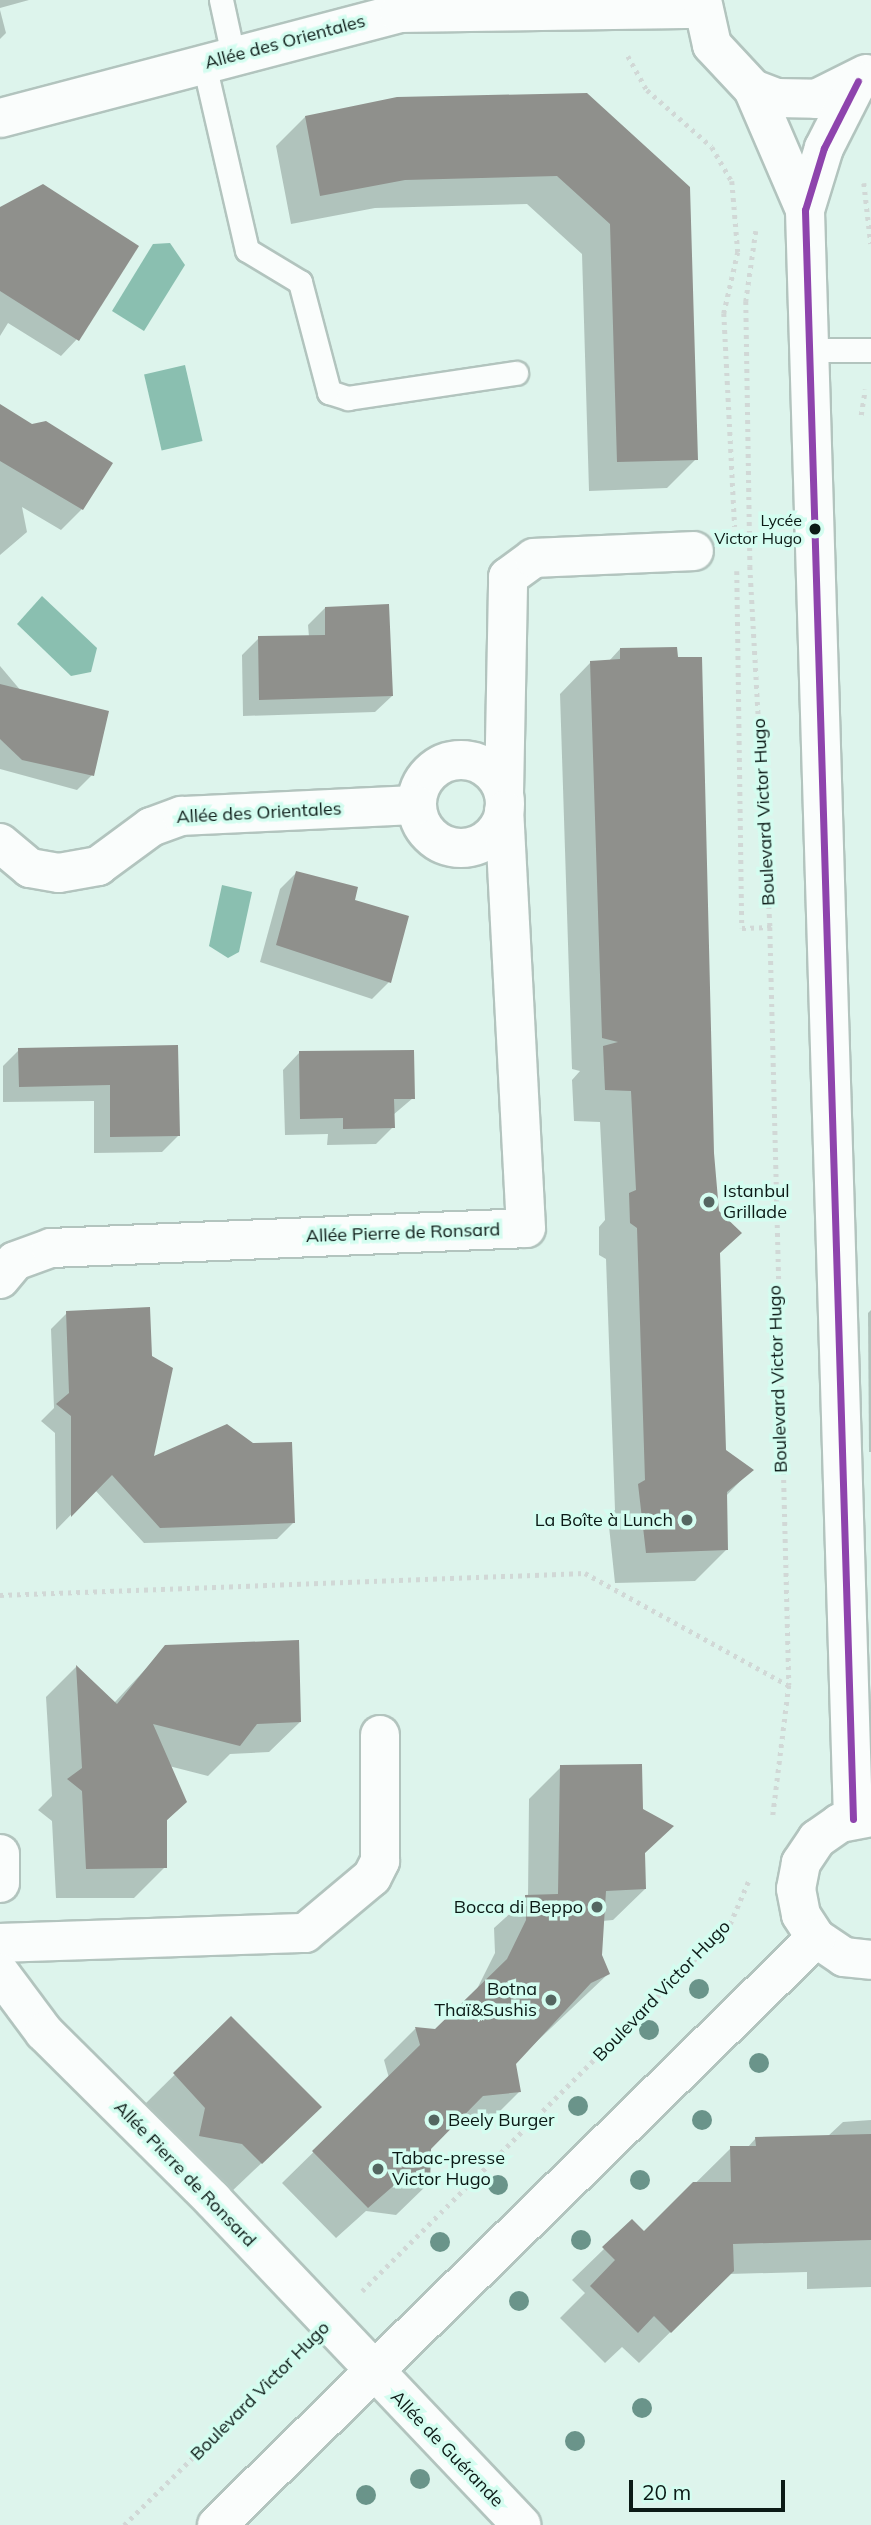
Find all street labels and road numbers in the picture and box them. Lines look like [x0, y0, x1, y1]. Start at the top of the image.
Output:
street label: Allée des Orientales [202, 10, 368, 74]
street label: Boulevard Victor Hugo [748, 718, 780, 906]
street label: Allée des Orientales [176, 798, 342, 828]
street label: Allée Pierre de Ronsard [305, 1219, 501, 1247]
street label: Boulevard Victor Hugo [764, 1285, 792, 1473]
street label: Boulevard Victor Hugo [589, 1916, 735, 2066]
street label: Allée Pierre de Ronsard [110, 2096, 260, 2252]
street label: Boulevard Victor Hugo [186, 2317, 334, 2465]
street label: Allée de Guérande [386, 2386, 508, 2512]

